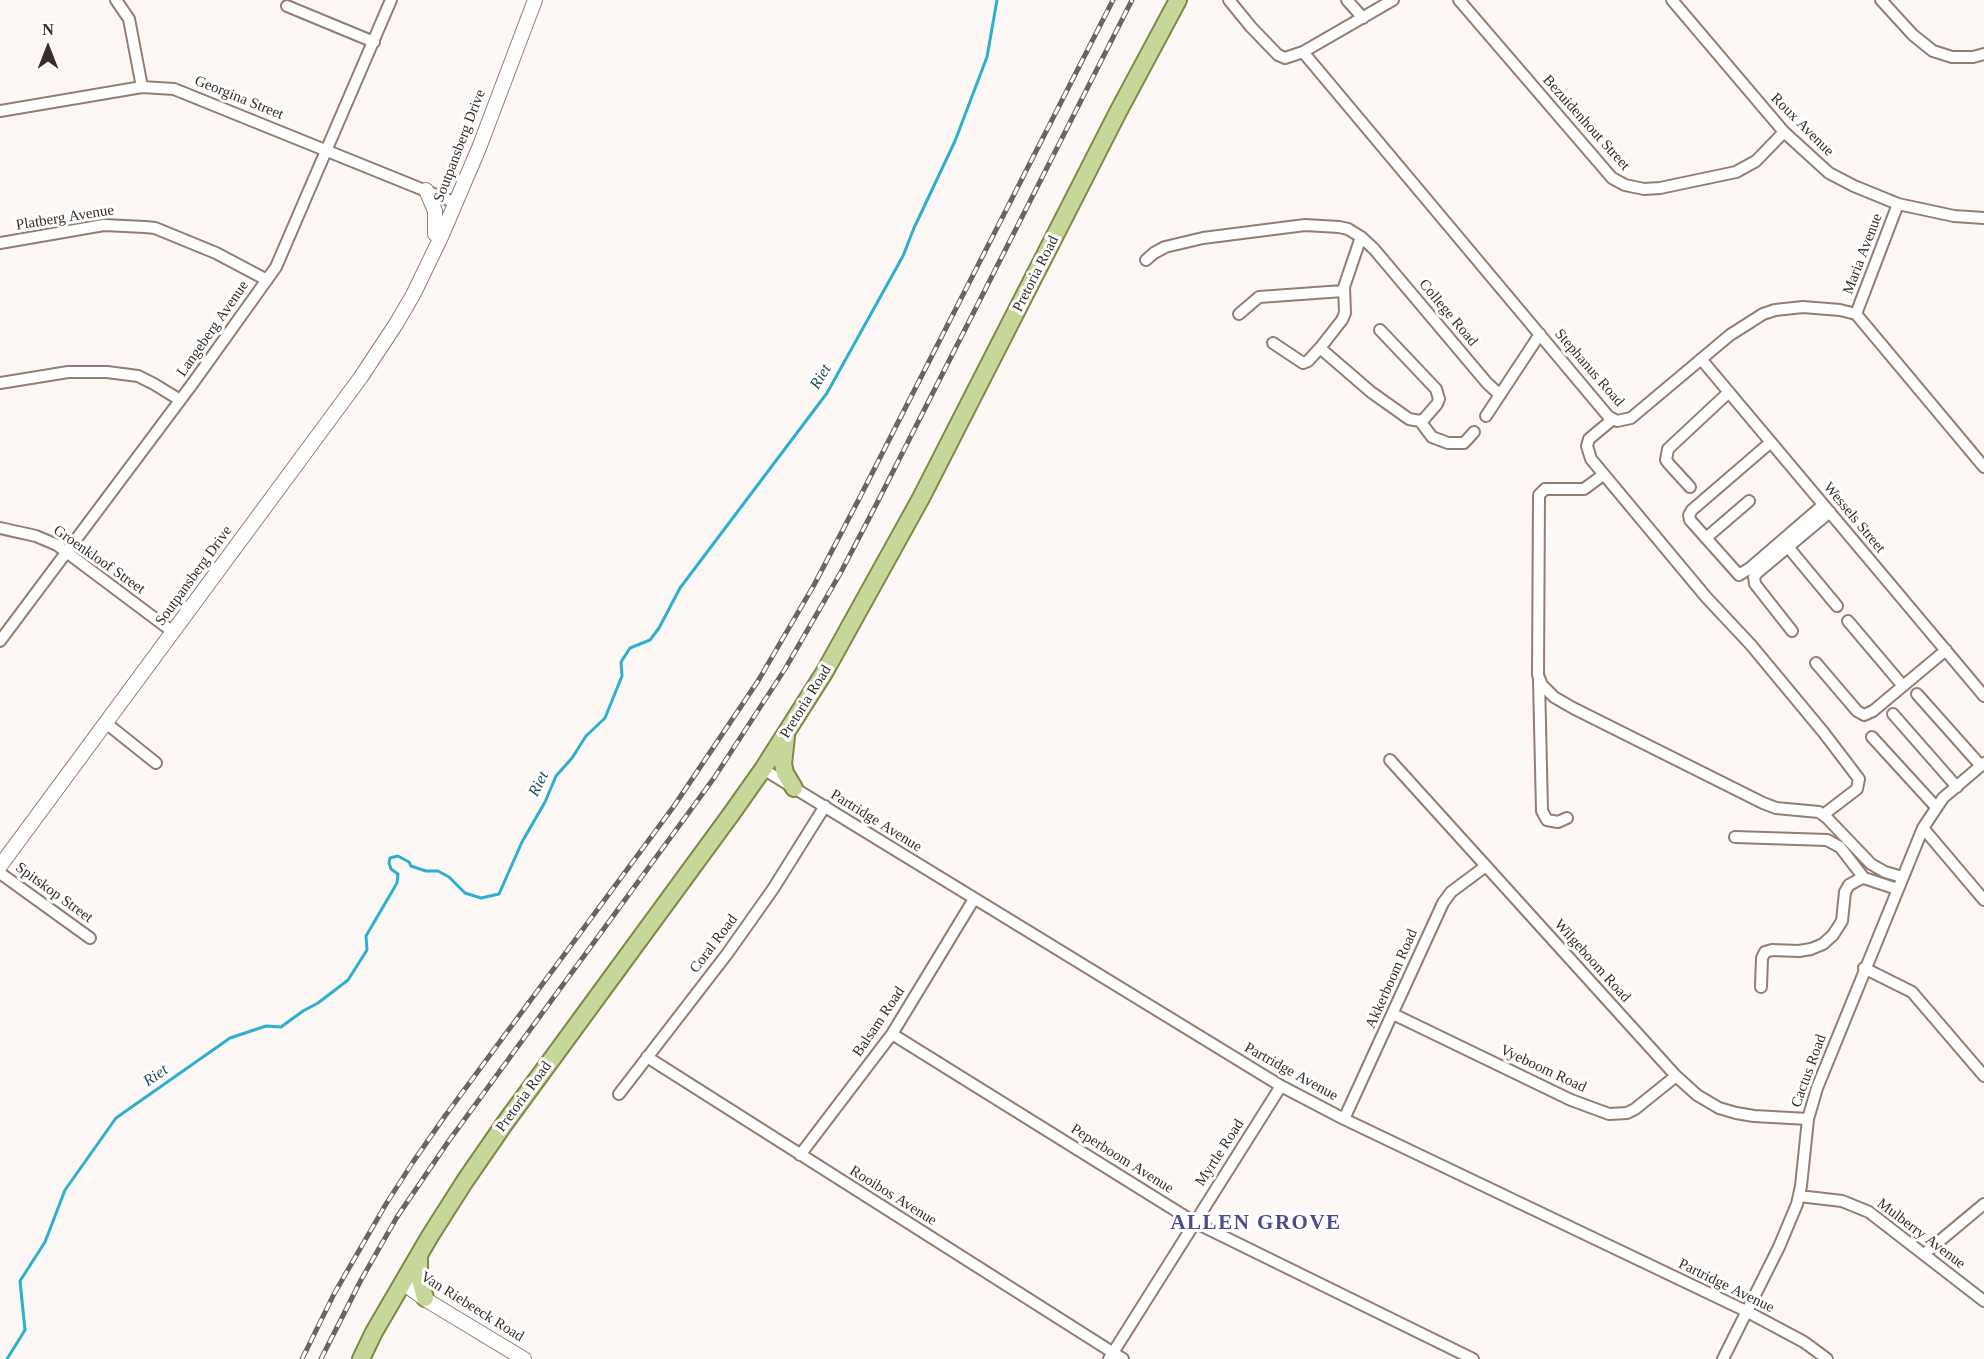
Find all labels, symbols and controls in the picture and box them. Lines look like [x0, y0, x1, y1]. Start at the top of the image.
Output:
north arrow [18, 18, 78, 78]
text: N [42, 21, 54, 38]
street label: Georgina Street [192, 72, 286, 124]
street label: Bezuidenhout Street [1538, 72, 1634, 174]
street label: Soutpansberg Drive [430, 87, 490, 205]
street label: Roux Avenue [1767, 90, 1837, 160]
street label: Platberg Avenue [15, 201, 115, 235]
street label: Maria Avenue [1839, 211, 1887, 297]
street label: Pretoria Road [1009, 233, 1063, 315]
street label: College Road [1415, 276, 1481, 350]
street label: Langeberg Avenue [173, 277, 253, 381]
street label: Stephanus Road [1550, 325, 1628, 411]
water label: Riet [806, 361, 836, 393]
street label: Wessels Street [1819, 479, 1889, 557]
street label: Groenkloof Street [50, 522, 148, 598]
street label: Soutpansberg Drive [152, 522, 236, 630]
street label: Pretoria Road [776, 662, 836, 742]
water label: Riet [525, 768, 553, 800]
street label: Partridge Avenue [827, 786, 925, 856]
street label: Spitskop Street [12, 859, 96, 927]
street label: Coral Road [686, 911, 742, 977]
street label: Wilgeboom Road [1550, 916, 1634, 1006]
street label: Akkerboom Road [1362, 926, 1422, 1032]
street label: Balsam Road [849, 984, 909, 1060]
street label: Cactus Road [1788, 1032, 1830, 1110]
street label: Partridge Avenue [1241, 1039, 1341, 1105]
street label: Vyeboom Road [1497, 1041, 1589, 1097]
street label: Pretoria Road [492, 1058, 556, 1136]
water label: Riet [140, 1061, 172, 1091]
street label: Myrtle Road [1192, 1116, 1248, 1190]
street label: Peperboom Avenue [1067, 1120, 1177, 1198]
street label: Rooibos Avenue [846, 1162, 940, 1230]
street label: Mulberry Avenue [1873, 1195, 1969, 1273]
district label: ALLEN GROVE [1170, 1211, 1342, 1237]
street label: Partridge Avenue [1675, 1255, 1777, 1317]
street label: Van Riebeeck Road [417, 1268, 527, 1346]

